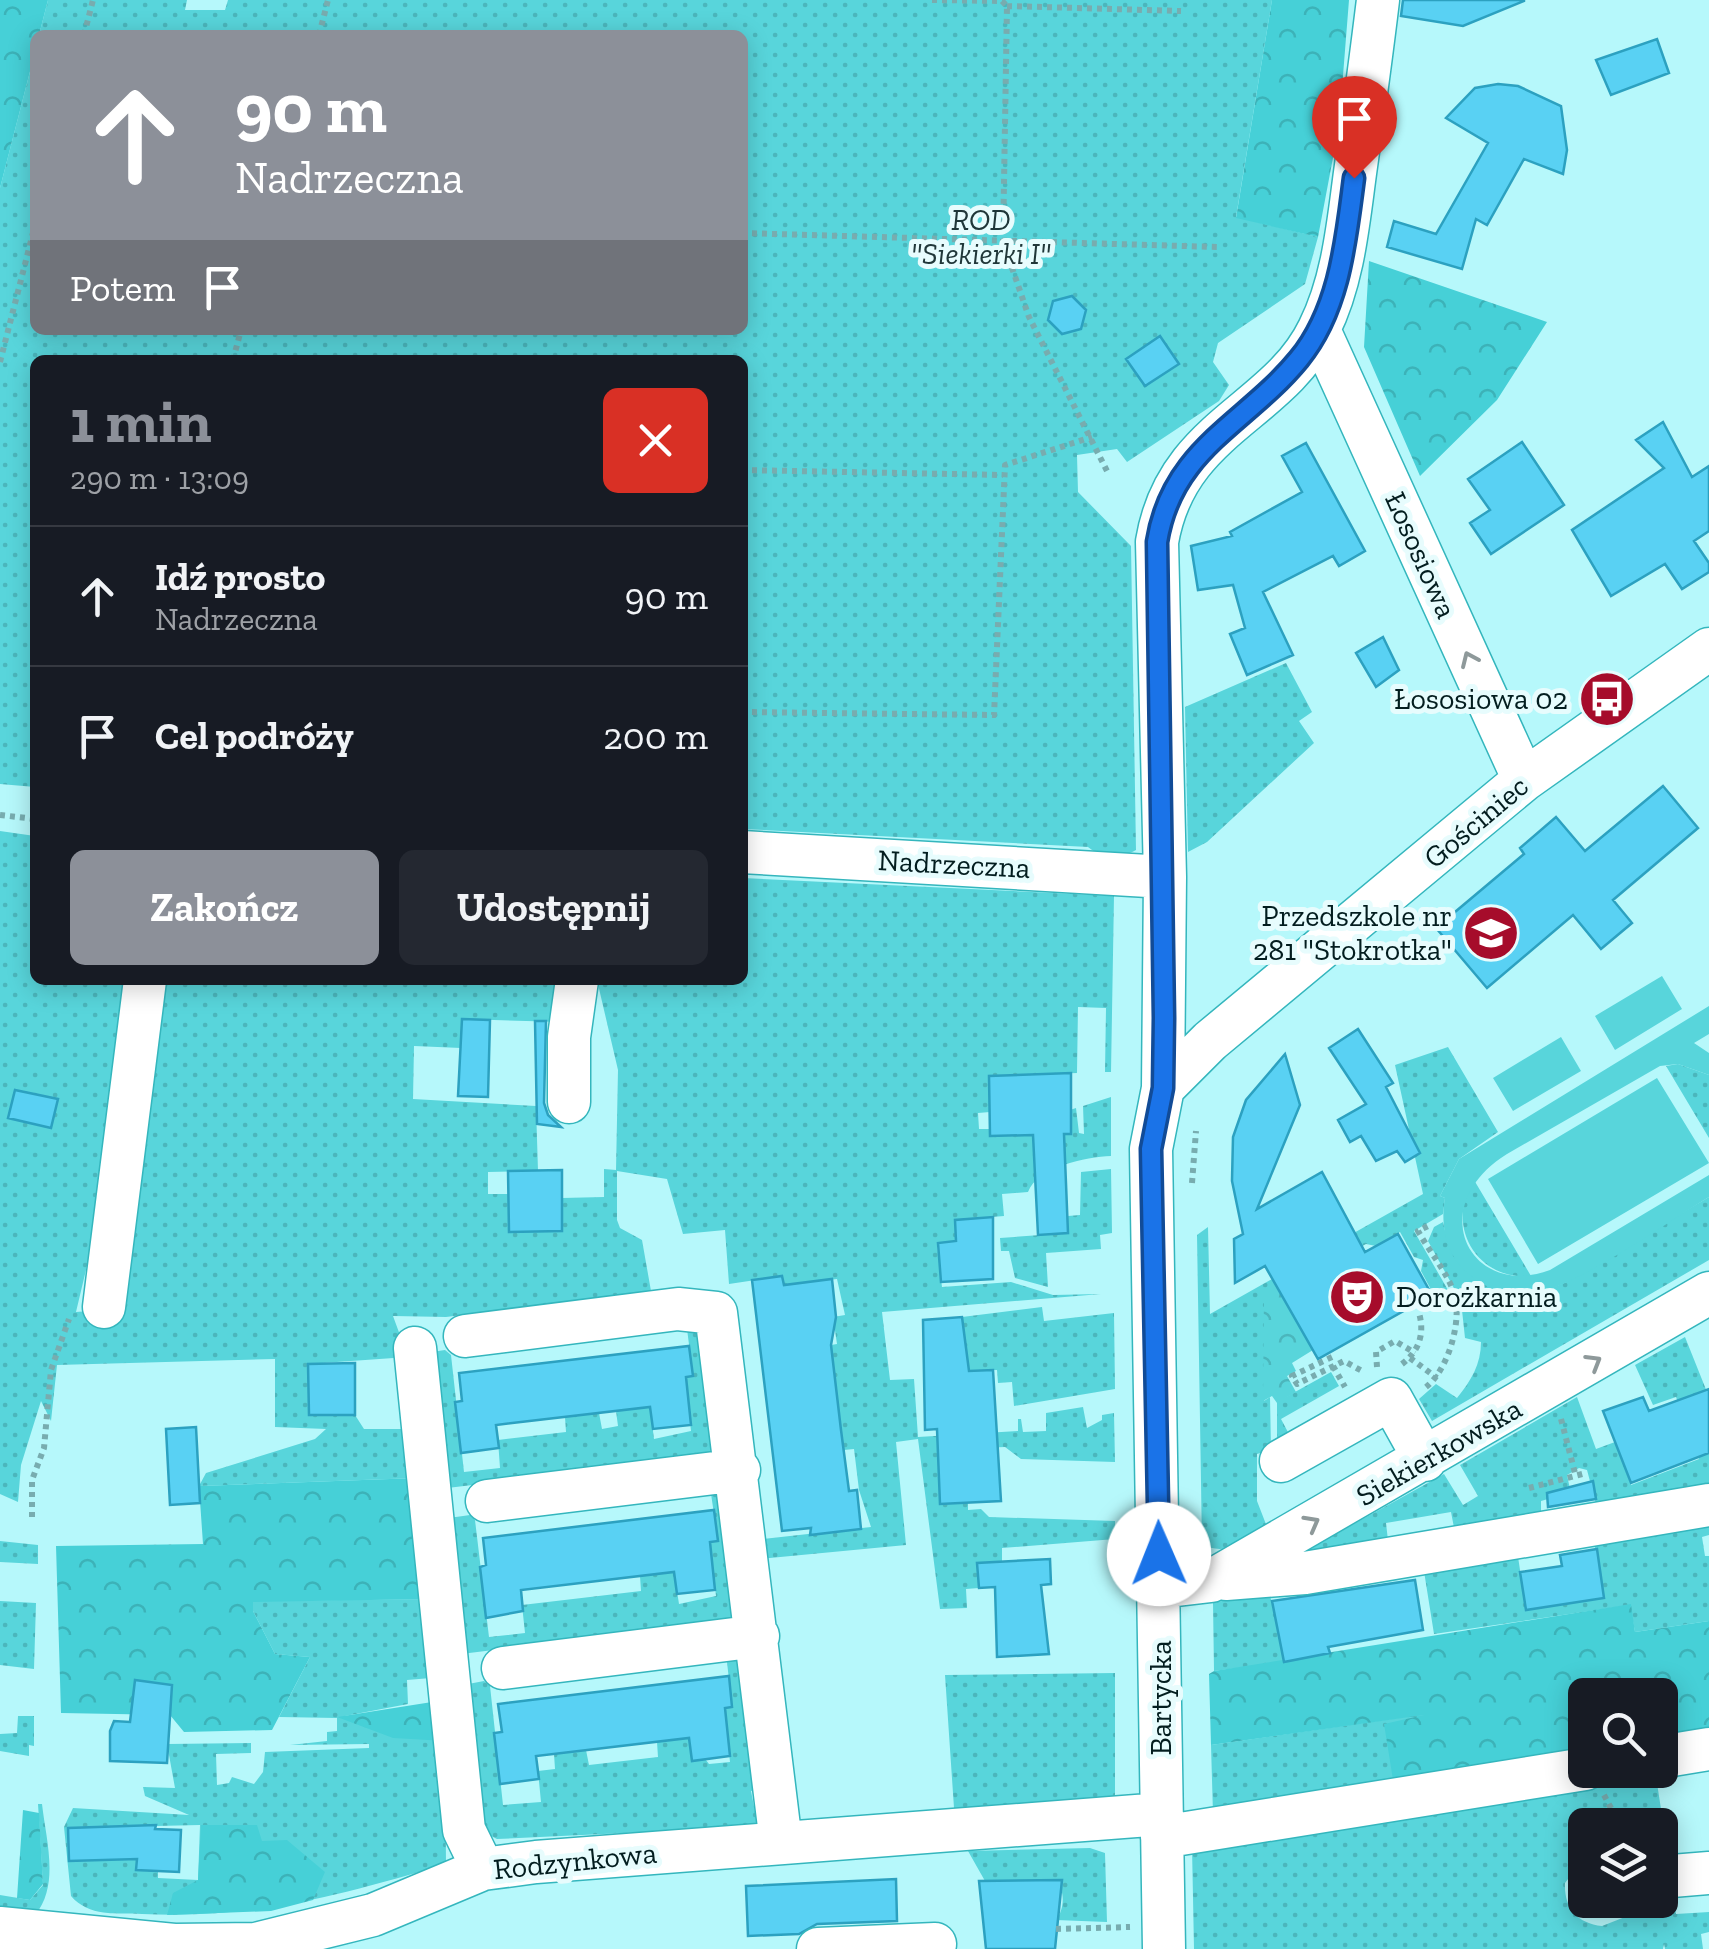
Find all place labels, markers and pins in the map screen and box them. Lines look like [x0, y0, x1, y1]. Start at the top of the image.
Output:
pin [1312, 76, 1397, 179]
bus stop icon: Łososiowa 02 [1577, 669, 1637, 729]
place label: Łososiowa 02 [1394, 681, 1568, 717]
place label: Przedszkole nr 281 "Stokrotka" [1253, 898, 1452, 968]
school or university icon: Przedszkole nr 281 "Stokrotka" [1461, 903, 1521, 963]
theatre icon: Dorożkarnia [1327, 1267, 1387, 1327]
place label: Dorożkarnia [1396, 1279, 1557, 1315]

